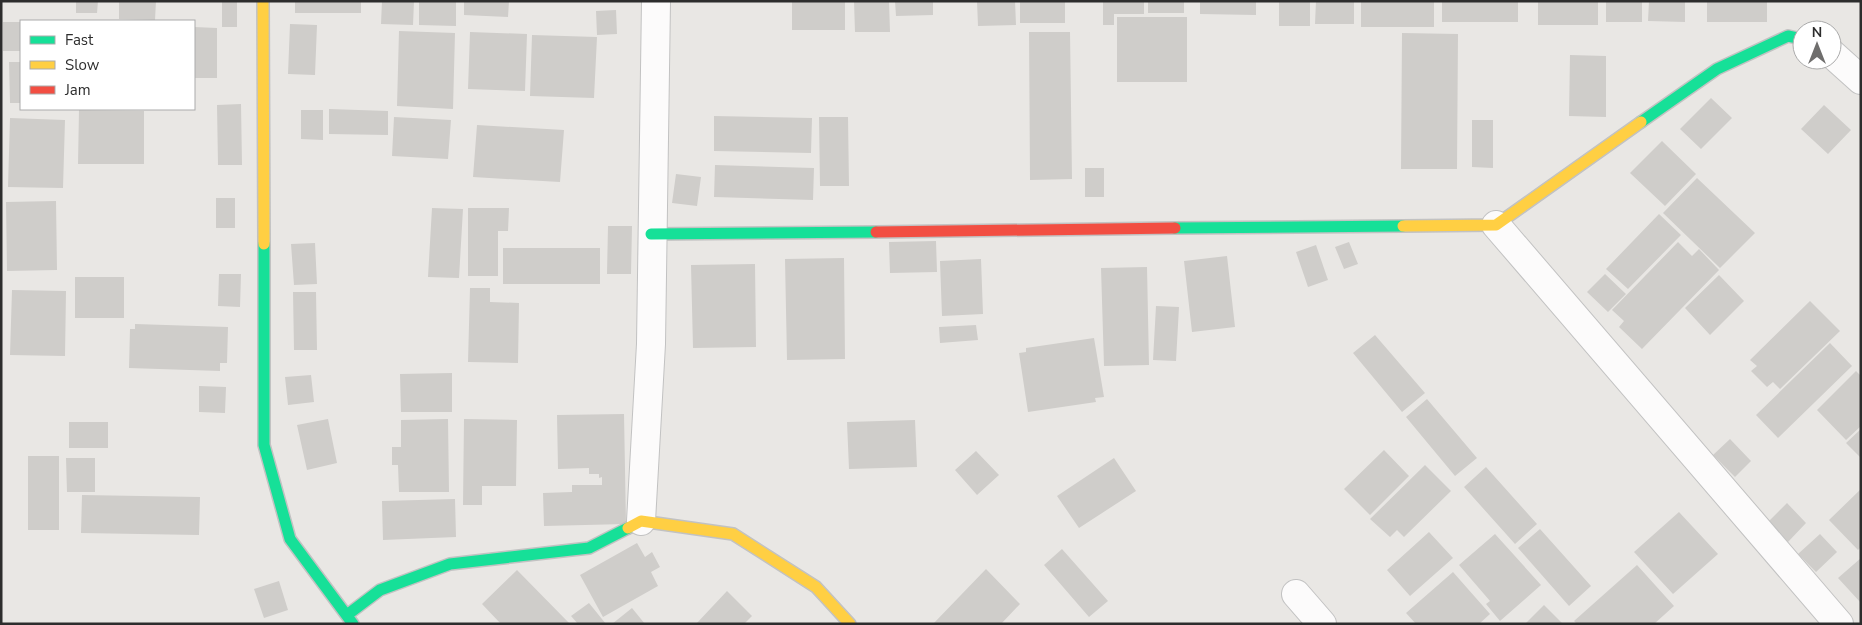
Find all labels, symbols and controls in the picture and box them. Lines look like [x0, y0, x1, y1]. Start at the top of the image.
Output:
legend [20, 20, 195, 110]
north arrow [1792, 20, 1842, 70]
text: N [1812, 23, 1822, 42]
text: Fast [65, 30, 94, 50]
text: Slow [65, 55, 100, 75]
text: Jam [64, 80, 91, 100]

